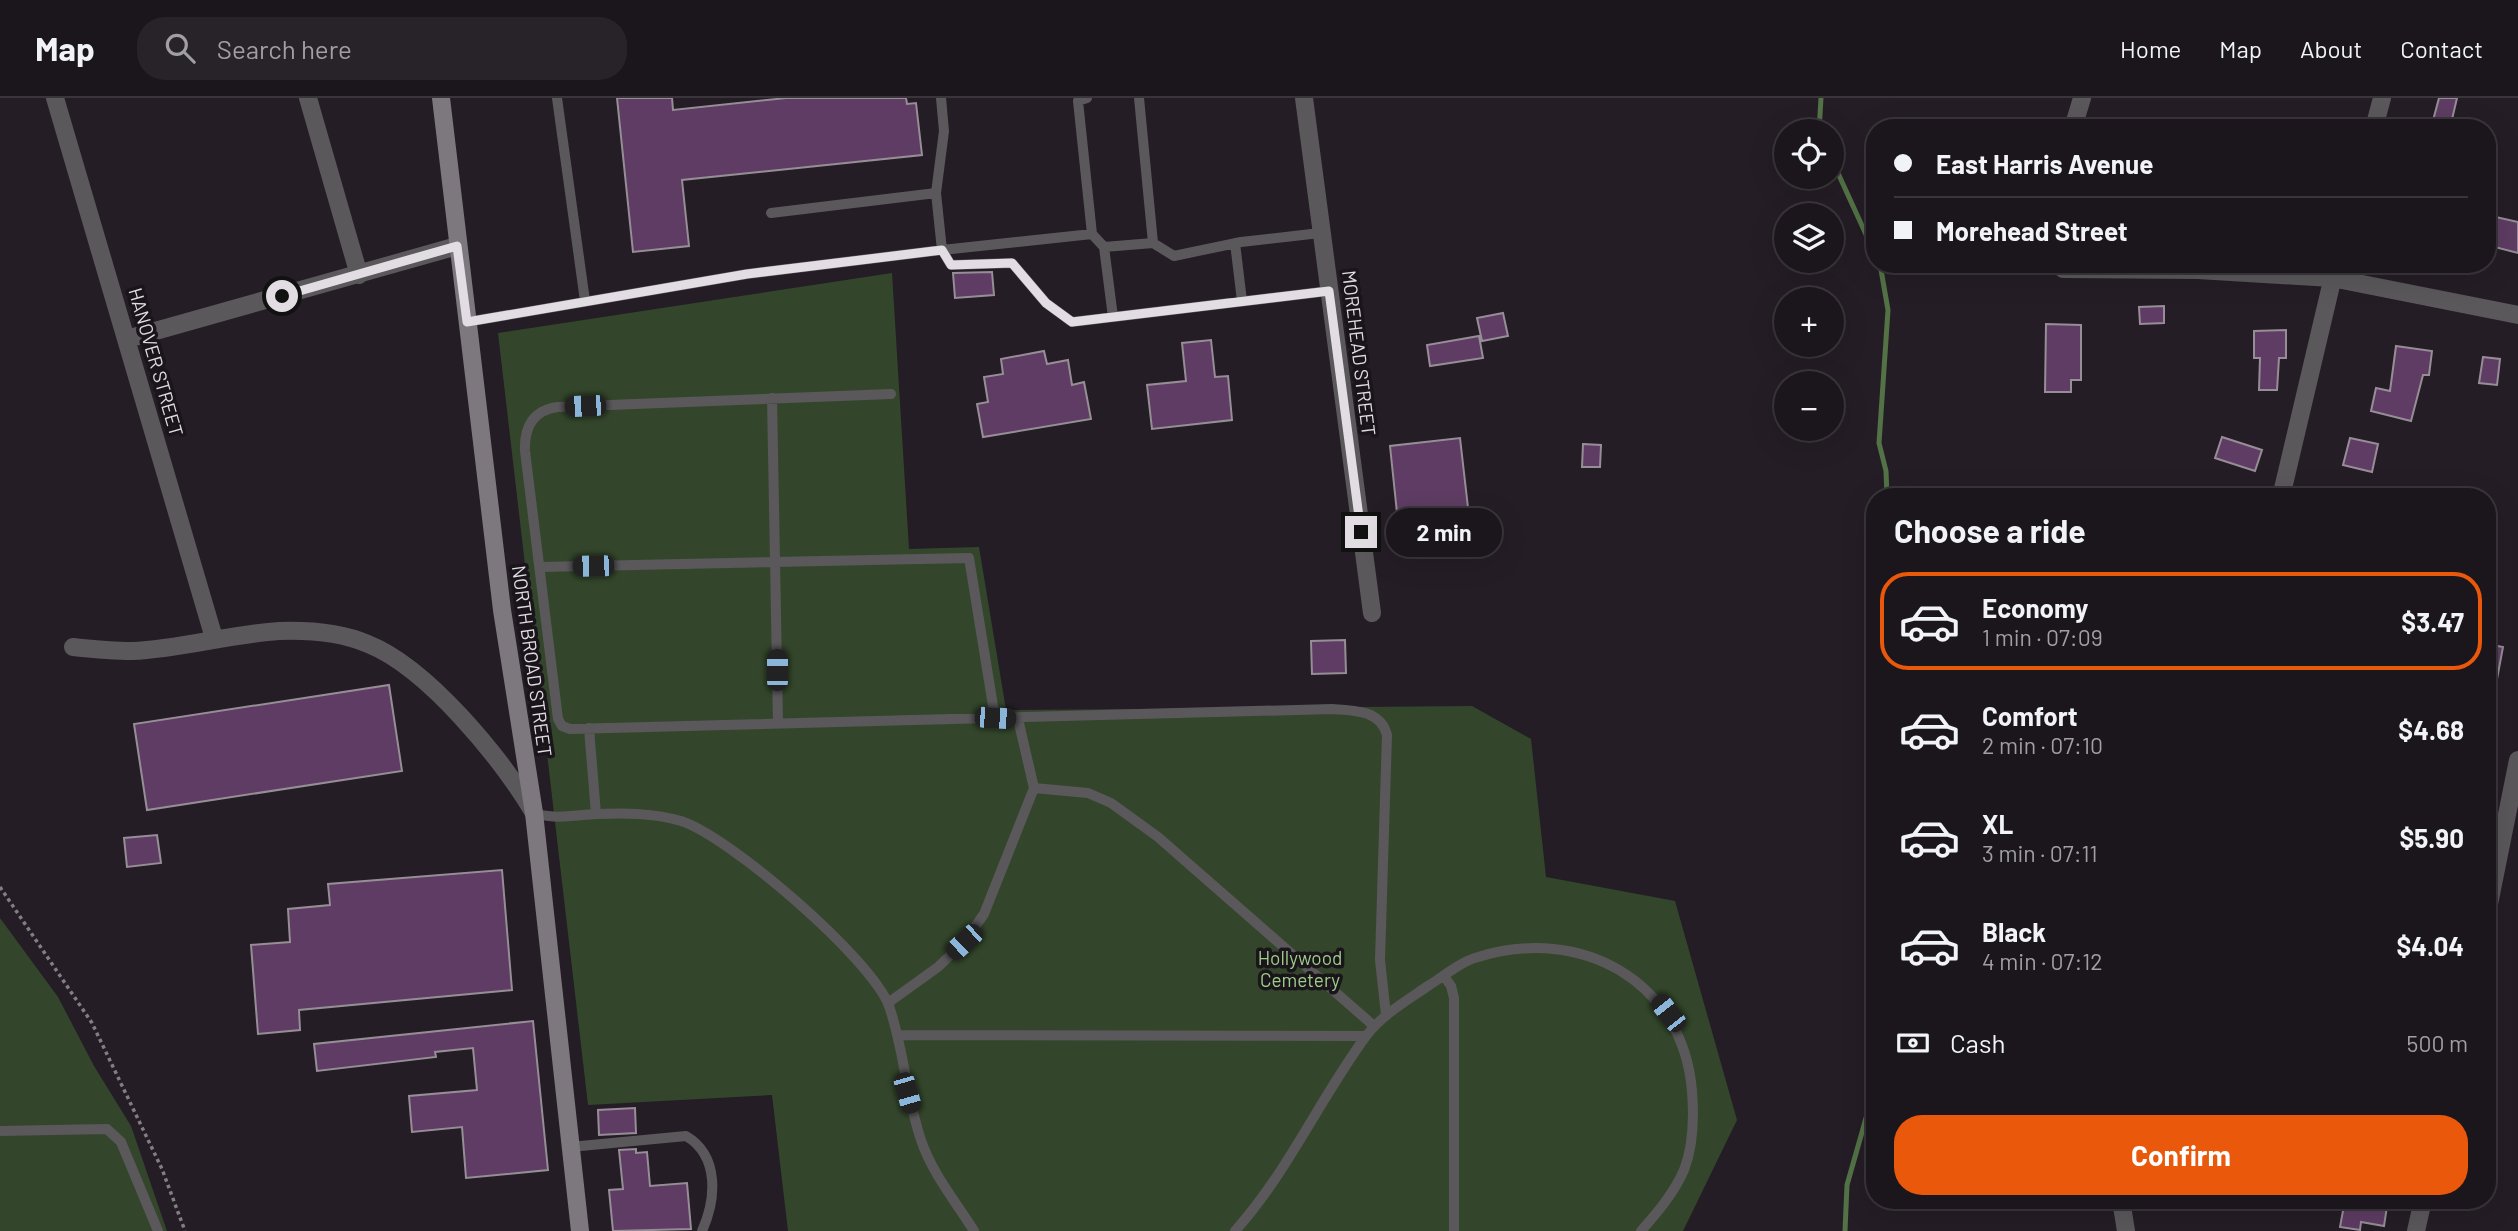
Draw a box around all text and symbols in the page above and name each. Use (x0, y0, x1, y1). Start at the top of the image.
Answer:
search box (137, 17, 627, 80)
text: Map (35, 28, 95, 68)
icon: search (161, 29, 199, 67)
text: Search here (217, 33, 352, 64)
text: Home (2120, 34, 2181, 63)
text: Map (2219, 34, 2262, 63)
text: About (2300, 34, 2362, 63)
text: Contact (2400, 34, 2483, 63)
map controls (1774, 119, 1844, 441)
button: locate (1774, 119, 1844, 189)
text: East Harris Avenue (1936, 148, 2153, 179)
button: layers (1774, 203, 1844, 273)
text: Morehead Street (1936, 215, 2128, 246)
street label: MOREHEAD STREET (1338, 269, 1381, 437)
route start (266, 280, 298, 312)
street label: HANOVER STREET (124, 285, 189, 439)
button: + (1774, 287, 1844, 357)
button: − (1774, 371, 1844, 441)
car (564, 395, 607, 417)
callout: 2 min (1386, 508, 1501, 556)
text: Choose a ride (1894, 511, 2086, 549)
route end (1345, 516, 1377, 548)
text: 2 min (1416, 518, 1472, 546)
car (572, 555, 615, 577)
street label: NORTH BROAD STREET (508, 564, 557, 758)
icon: car (1898, 590, 1961, 653)
text: Economy (1982, 592, 2088, 623)
text: $3.47 (2401, 606, 2464, 637)
text: 1 min · 07:09 (1982, 623, 2103, 651)
car (767, 649, 788, 691)
icon: car (1898, 698, 1961, 761)
text: Comfort (1982, 700, 2078, 731)
car (974, 706, 1017, 730)
text: $4.68 (2398, 714, 2464, 745)
text: 2 min · 07:10 (1982, 731, 2103, 759)
icon: car (1898, 806, 1961, 869)
text: XL (1982, 808, 2013, 839)
text: $5.90 (2399, 822, 2464, 853)
text: 3 min · 07:11 (1982, 839, 2098, 867)
icon: car (1898, 914, 1961, 977)
text: Black (1982, 916, 2046, 947)
car (942, 920, 987, 964)
text: $4.04 (2397, 930, 2464, 961)
park label: Hollywood Cemetery (1258, 946, 1342, 991)
text: 4 min · 07:12 (1982, 947, 2103, 975)
car (1647, 990, 1690, 1036)
icon: cash (1894, 1024, 1932, 1062)
text: Cash (1950, 1027, 2005, 1058)
text: 500 m (2407, 1029, 2468, 1057)
car (892, 1070, 923, 1116)
button: Confirm (1894, 1115, 2468, 1195)

